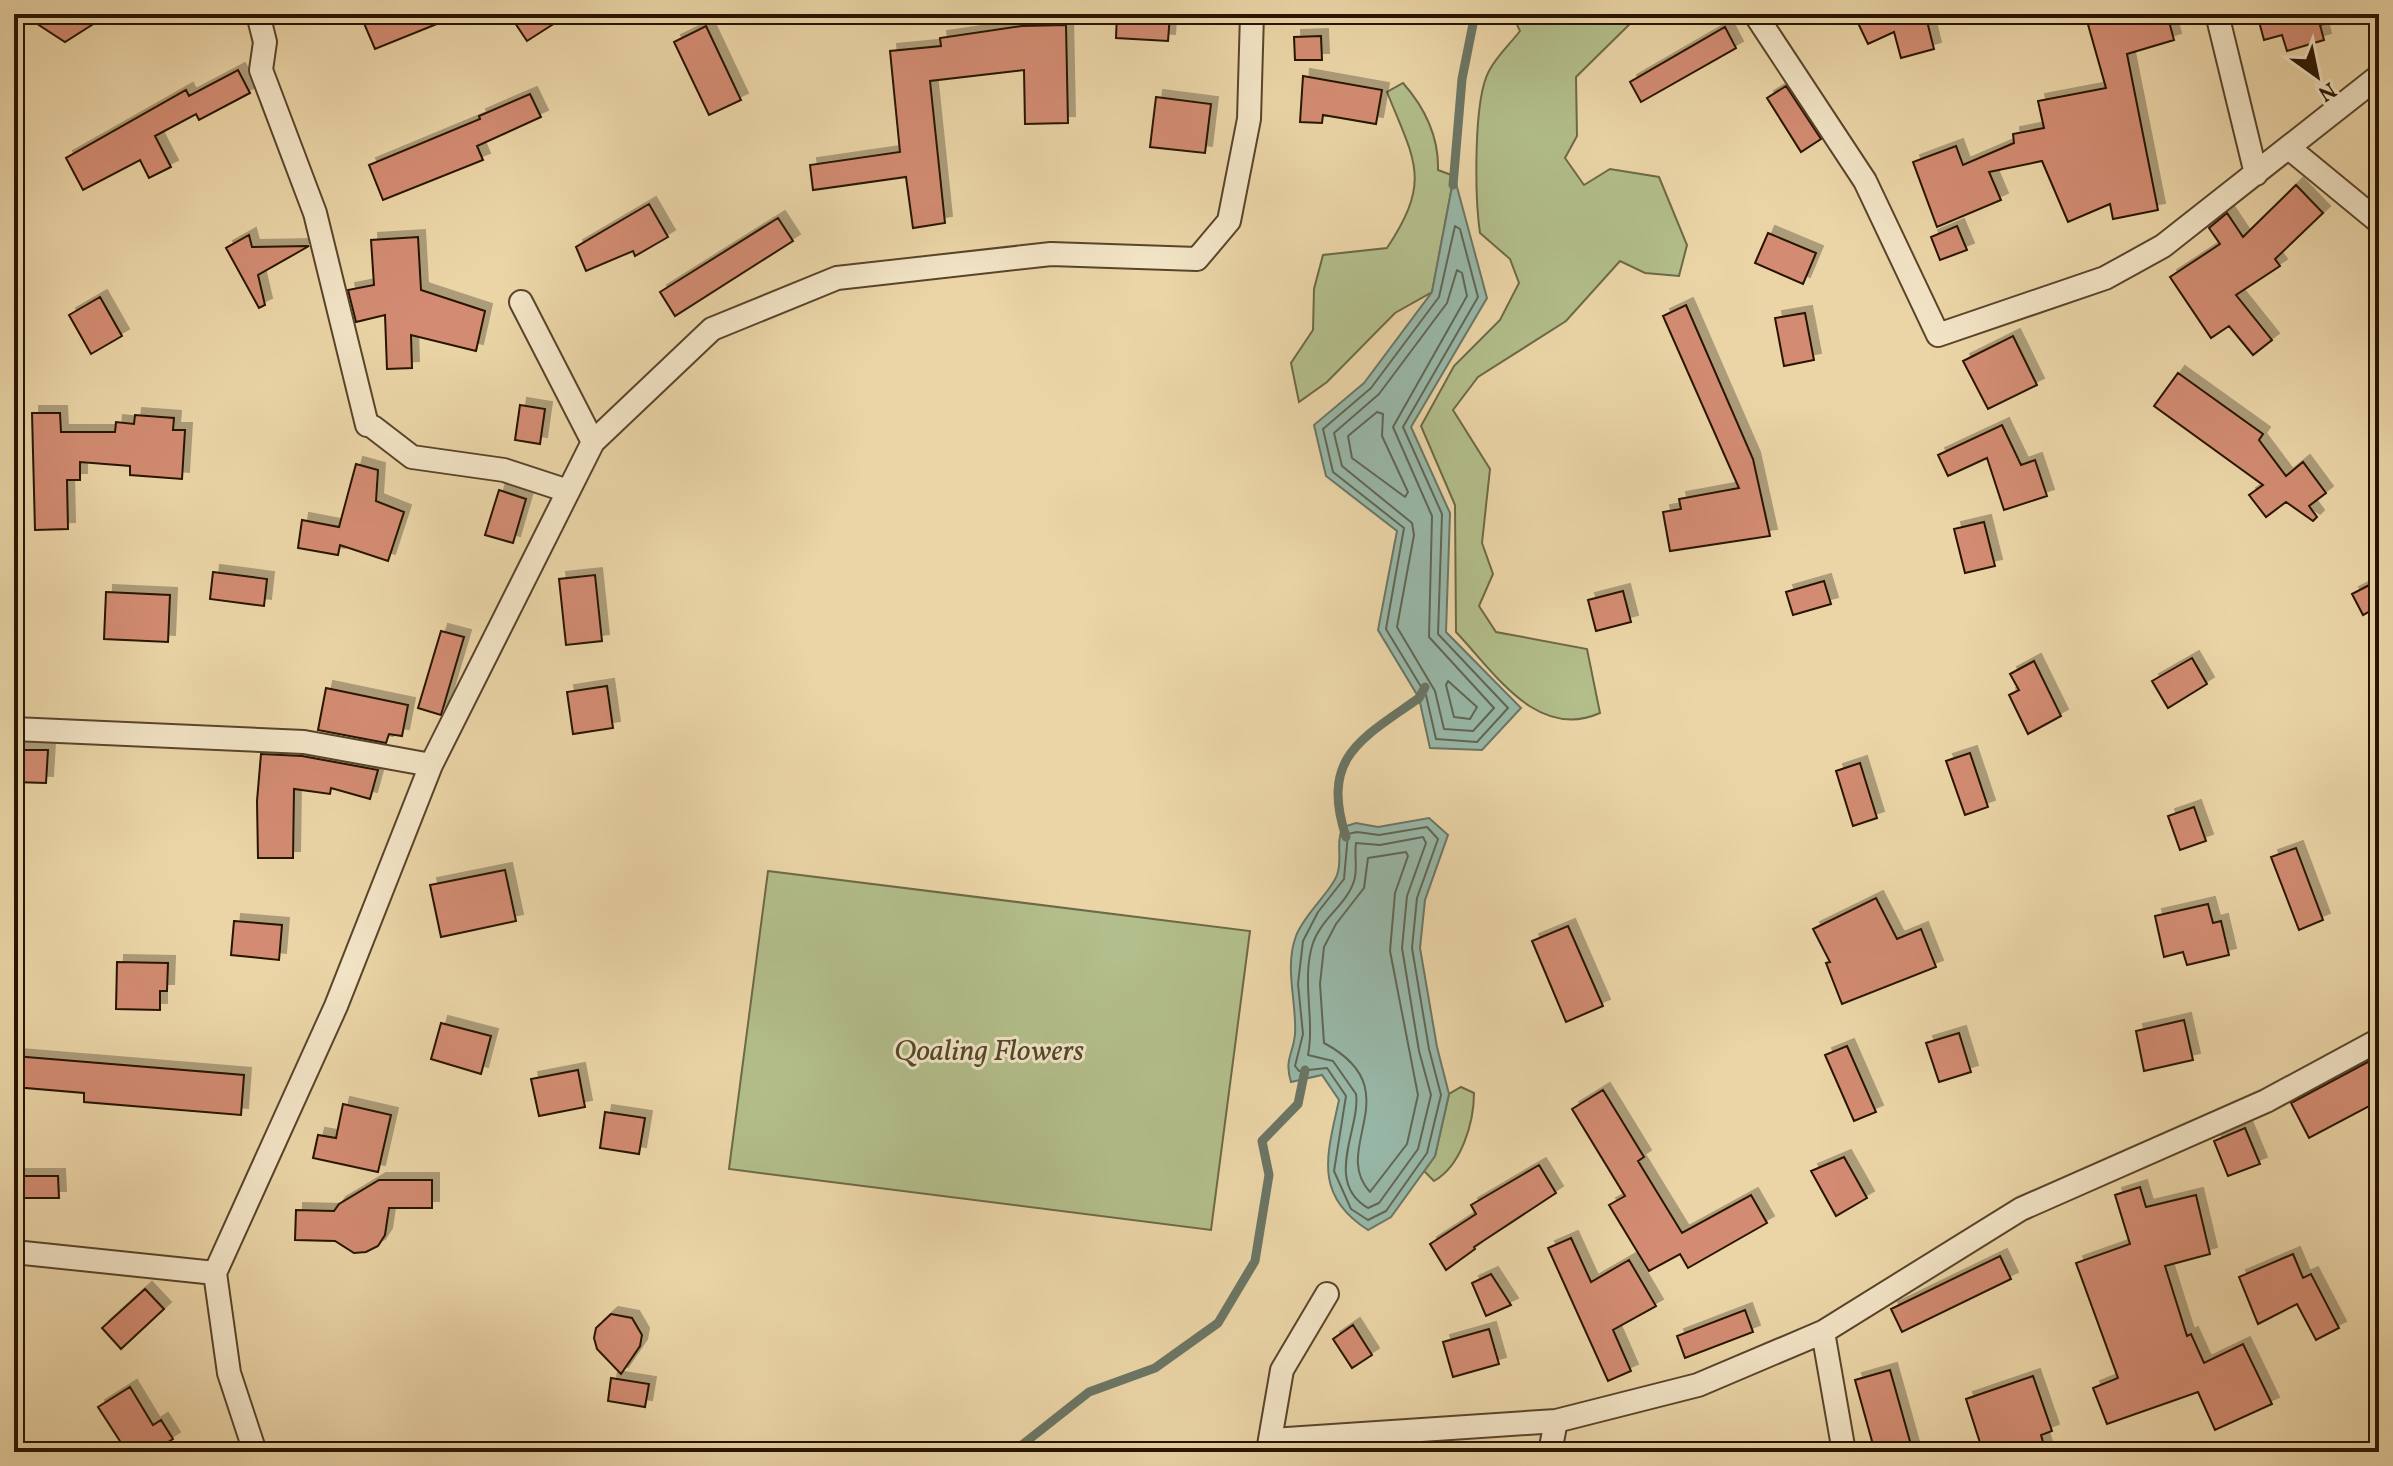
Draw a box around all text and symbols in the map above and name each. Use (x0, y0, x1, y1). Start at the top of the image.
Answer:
north arrow (2277, 36, 2357, 116)
text: N (2311, 73, 2342, 108)
park label: Qoaling Flowers (894, 1031, 1084, 1073)

